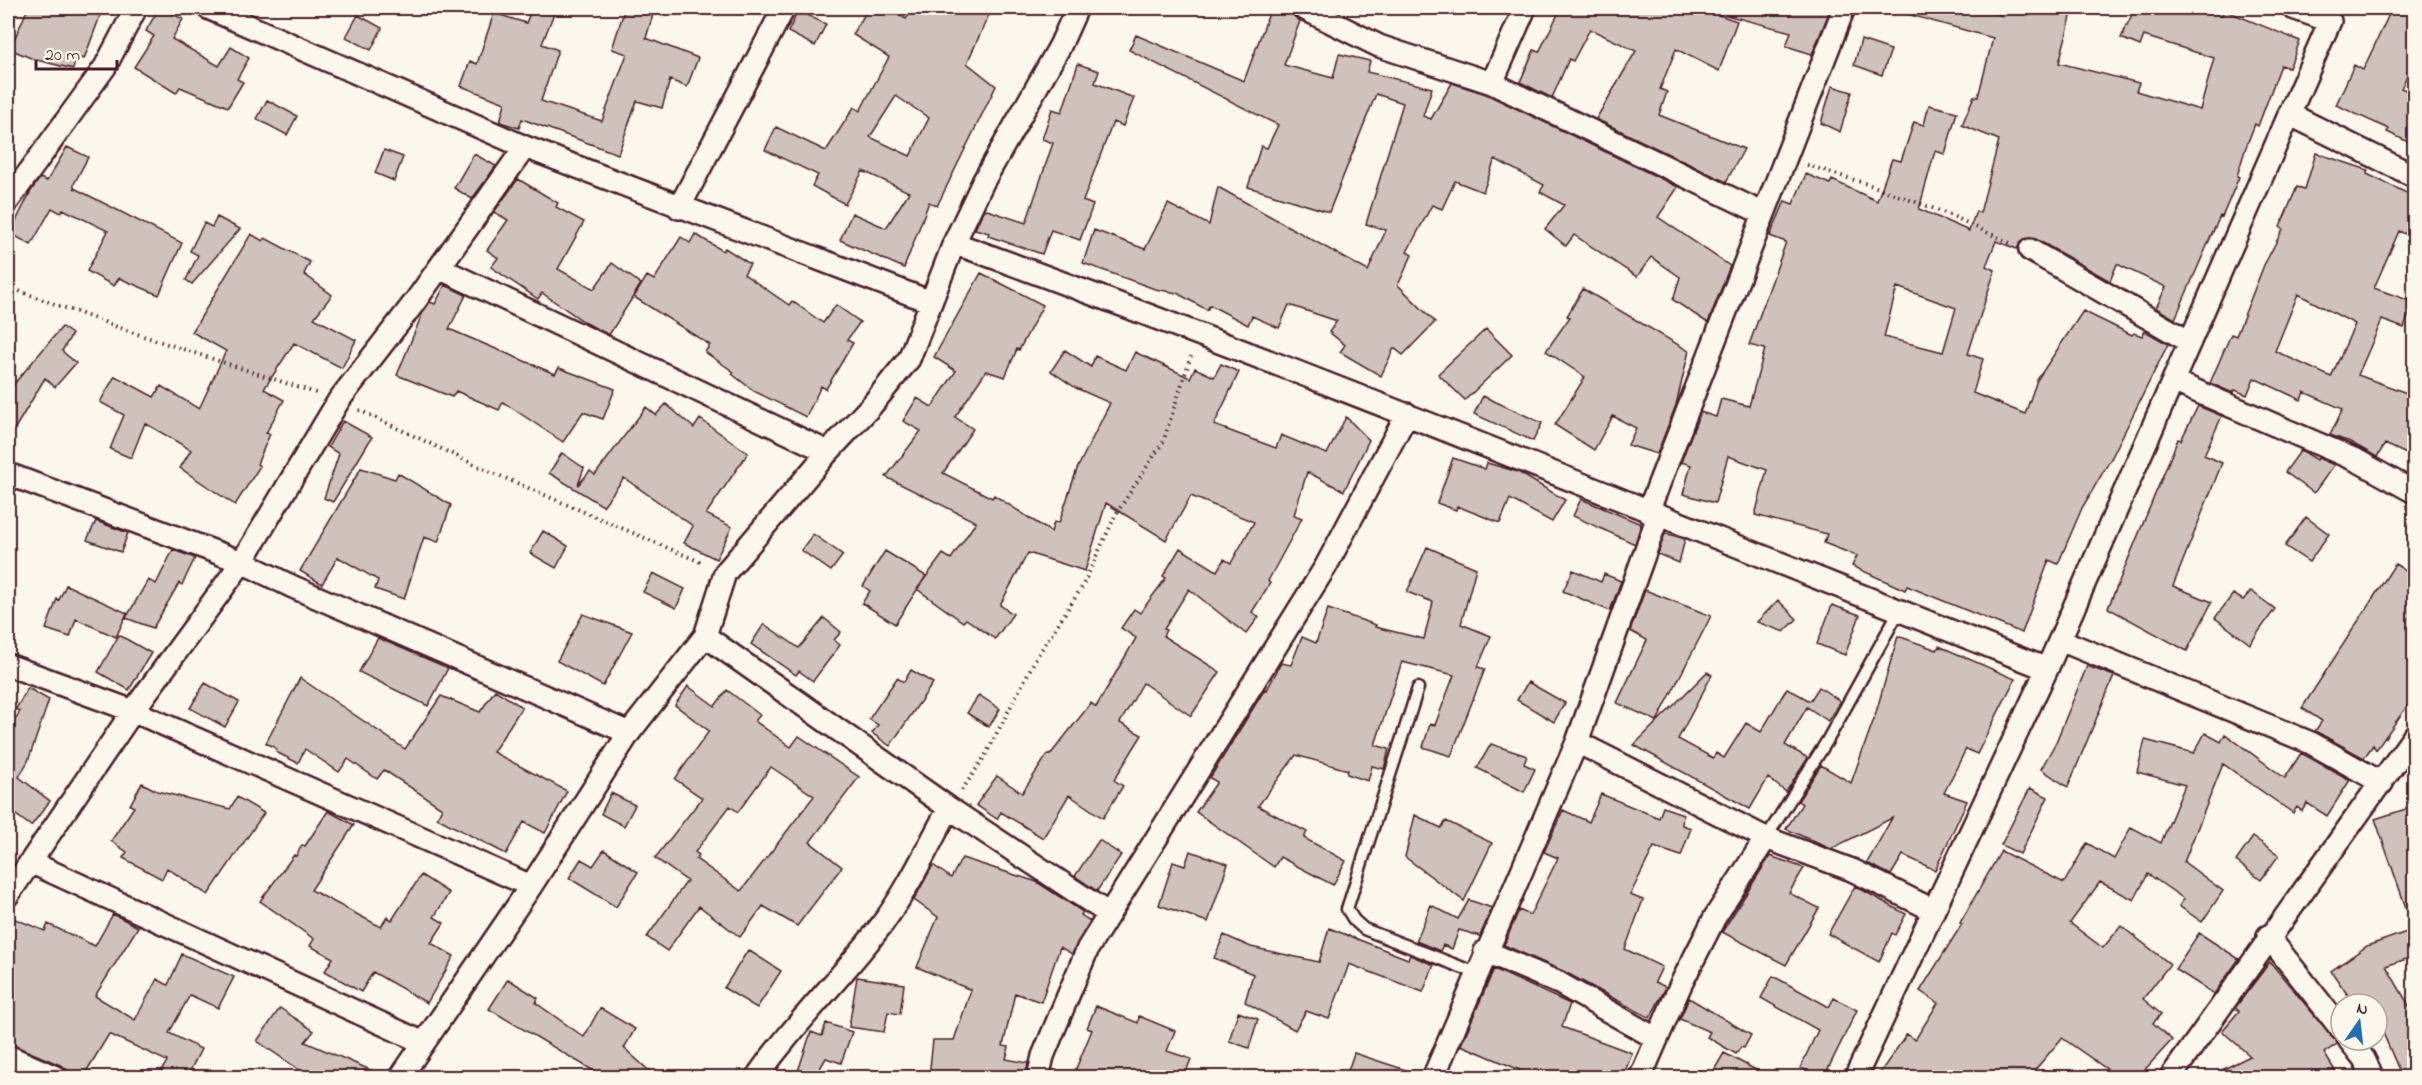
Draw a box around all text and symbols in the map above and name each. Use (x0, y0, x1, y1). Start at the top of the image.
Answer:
scale bar (36, 33, 117, 71)
text: 20 m (45, 43, 80, 69)
north arrow (2329, 992, 2389, 1052)
text: N (2354, 996, 2370, 1022)

